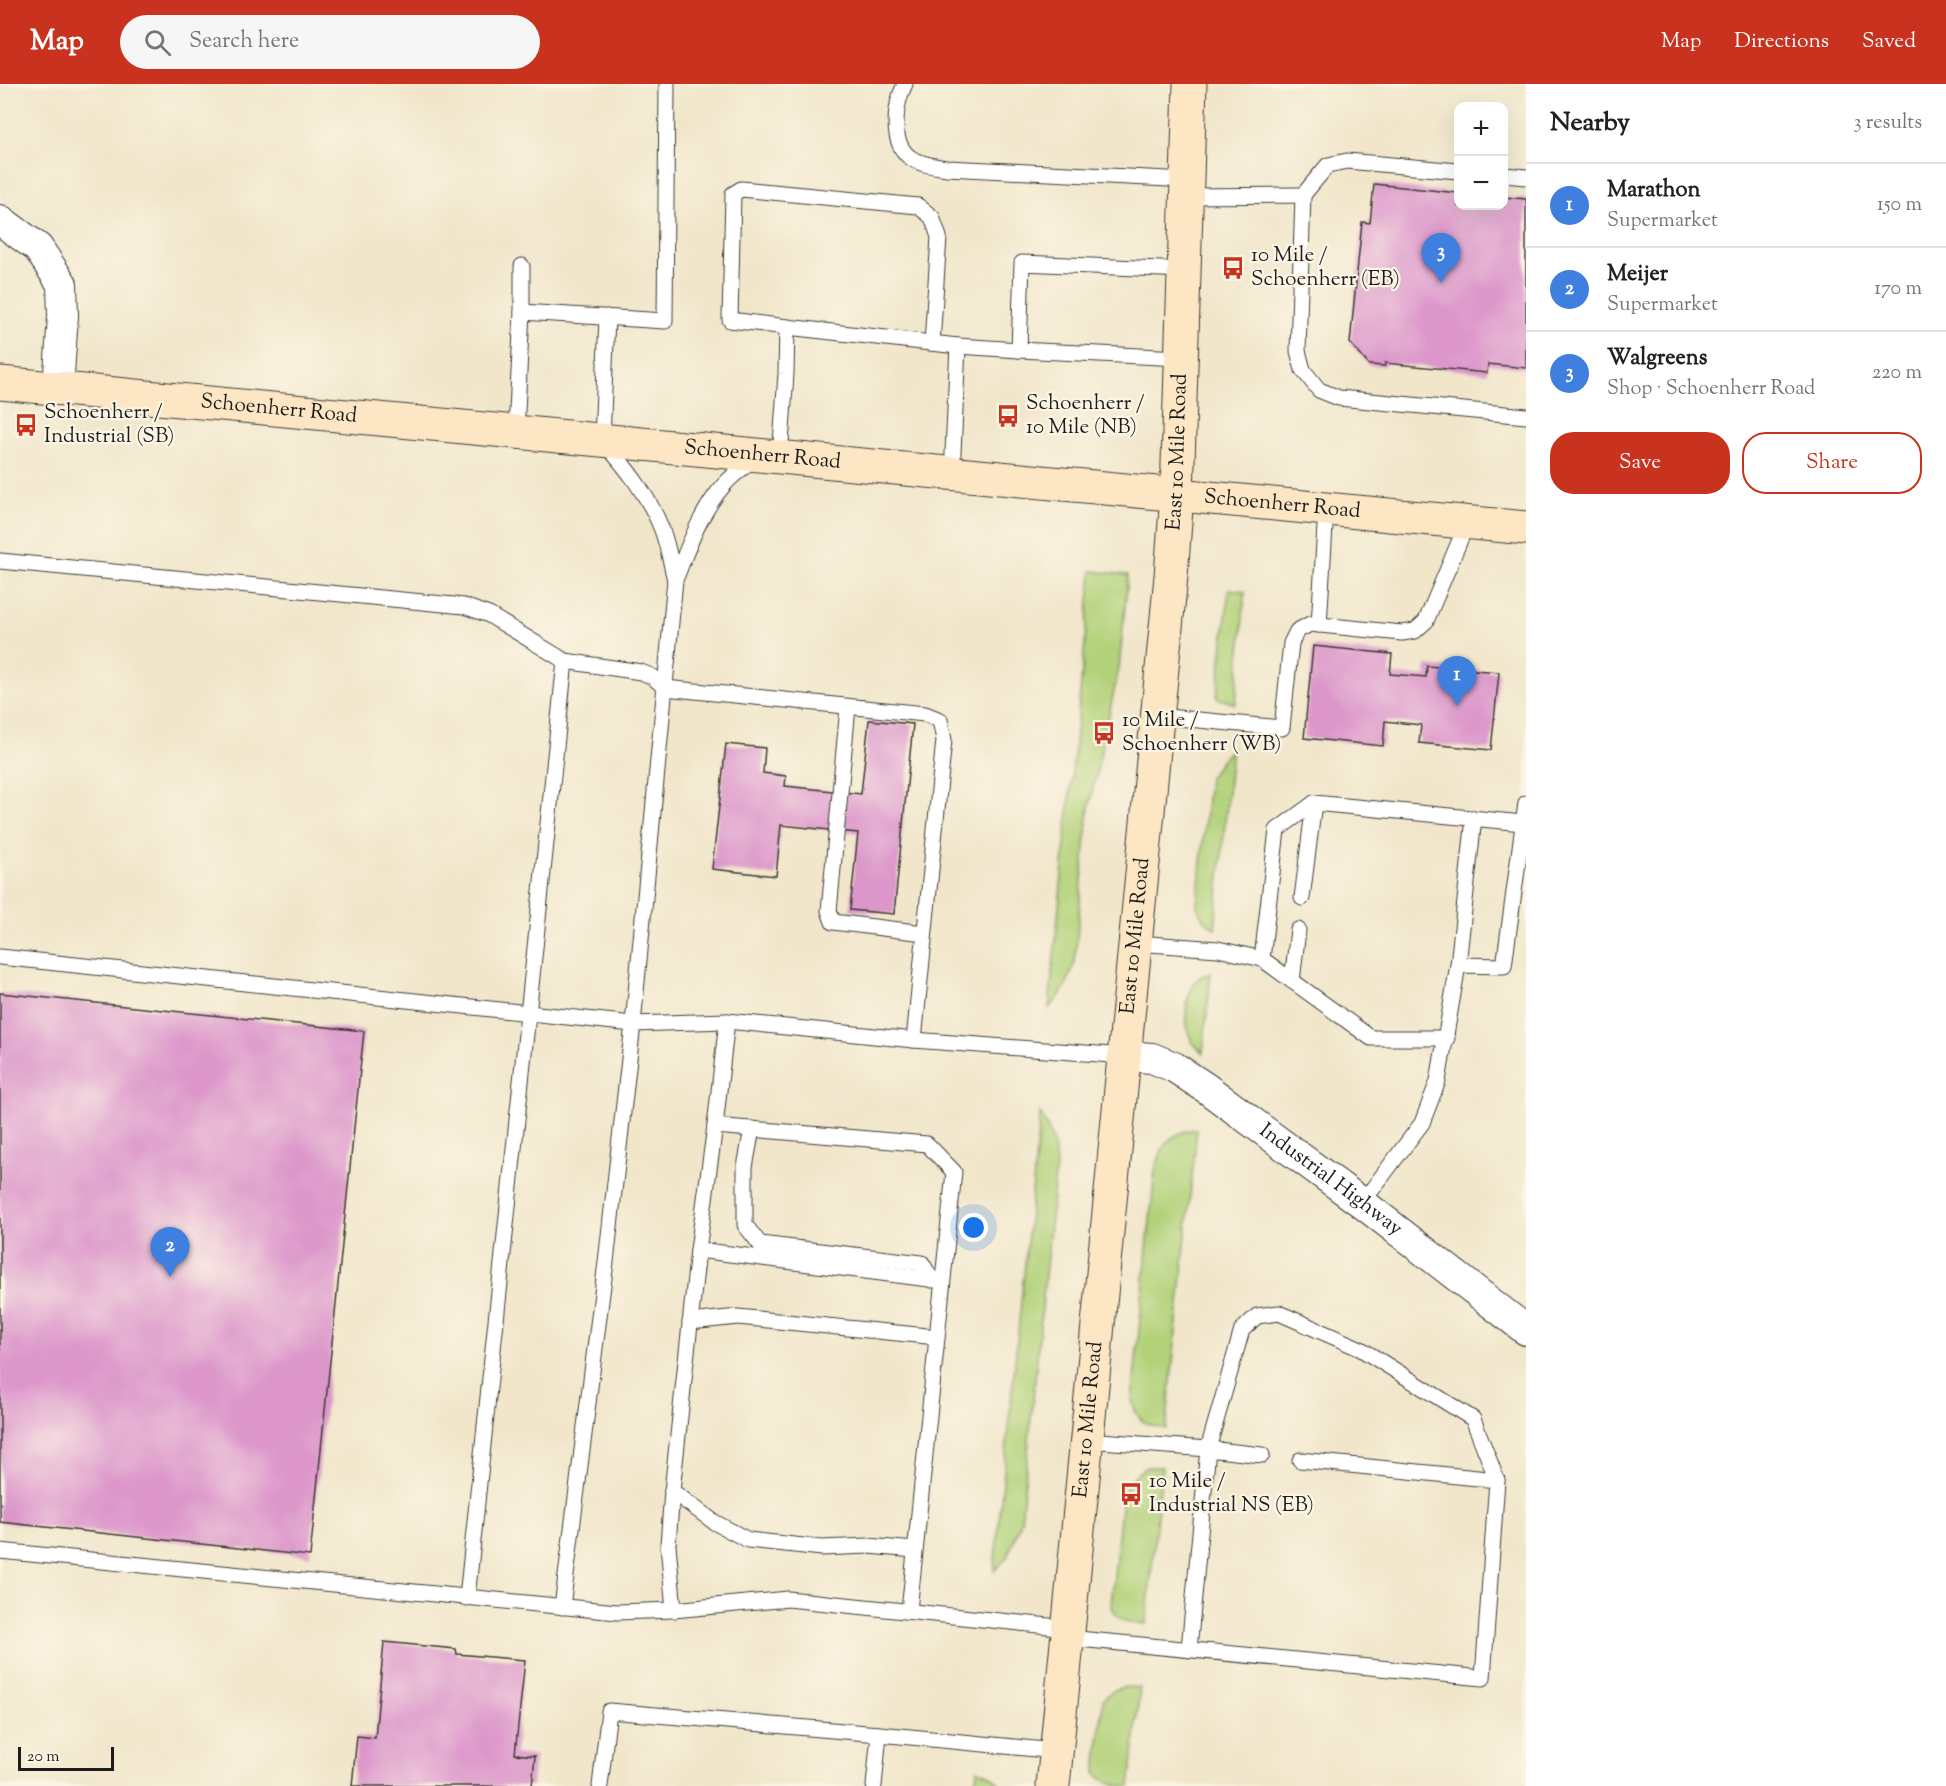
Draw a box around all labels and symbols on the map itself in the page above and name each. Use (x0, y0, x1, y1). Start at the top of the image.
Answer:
pin: 3 (1422, 234, 1460, 283)
place label: 10 Mile / Schoenherr (EB) (1251, 241, 1400, 295)
bus stop icon: 10 Mile / Schoenherr (EB) (1220, 255, 1246, 281)
street label: East 10 Mile Road (1159, 373, 1196, 532)
street label: Schoenherr Road (199, 387, 359, 432)
place label: Schoenherr / 10 Mile (NB) (1026, 389, 1145, 443)
place label: Schoenherr / Industrial (SB) (44, 398, 174, 452)
bus stop icon: Schoenherr / 10 Mile (NB) (995, 403, 1021, 429)
bus stop icon: Schoenherr / Industrial (SB) (13, 412, 39, 438)
street label: Schoenherr Road (683, 433, 842, 478)
street label: Schoenherr Road (1203, 482, 1362, 527)
pin: 1 (1438, 656, 1476, 706)
place label: 10 Mile / Schoenherr (WB) (1122, 706, 1281, 760)
bus stop icon: 10 Mile / Schoenherr (WB) (1091, 720, 1117, 746)
street label: East 10 Mile Road (1113, 856, 1158, 1016)
street label: Industrial Highway (1252, 1117, 1409, 1244)
your location (959, 1213, 988, 1242)
pin: 2 (150, 1228, 190, 1277)
street label: East 10 Mile Road (1066, 1340, 1111, 1499)
place label: 10 Mile / Industrial NS (EB) (1149, 1467, 1314, 1521)
bus stop icon: 10 Mile / Industrial NS (EB) (1118, 1481, 1144, 1507)
scale bar (18, 1744, 114, 1772)

